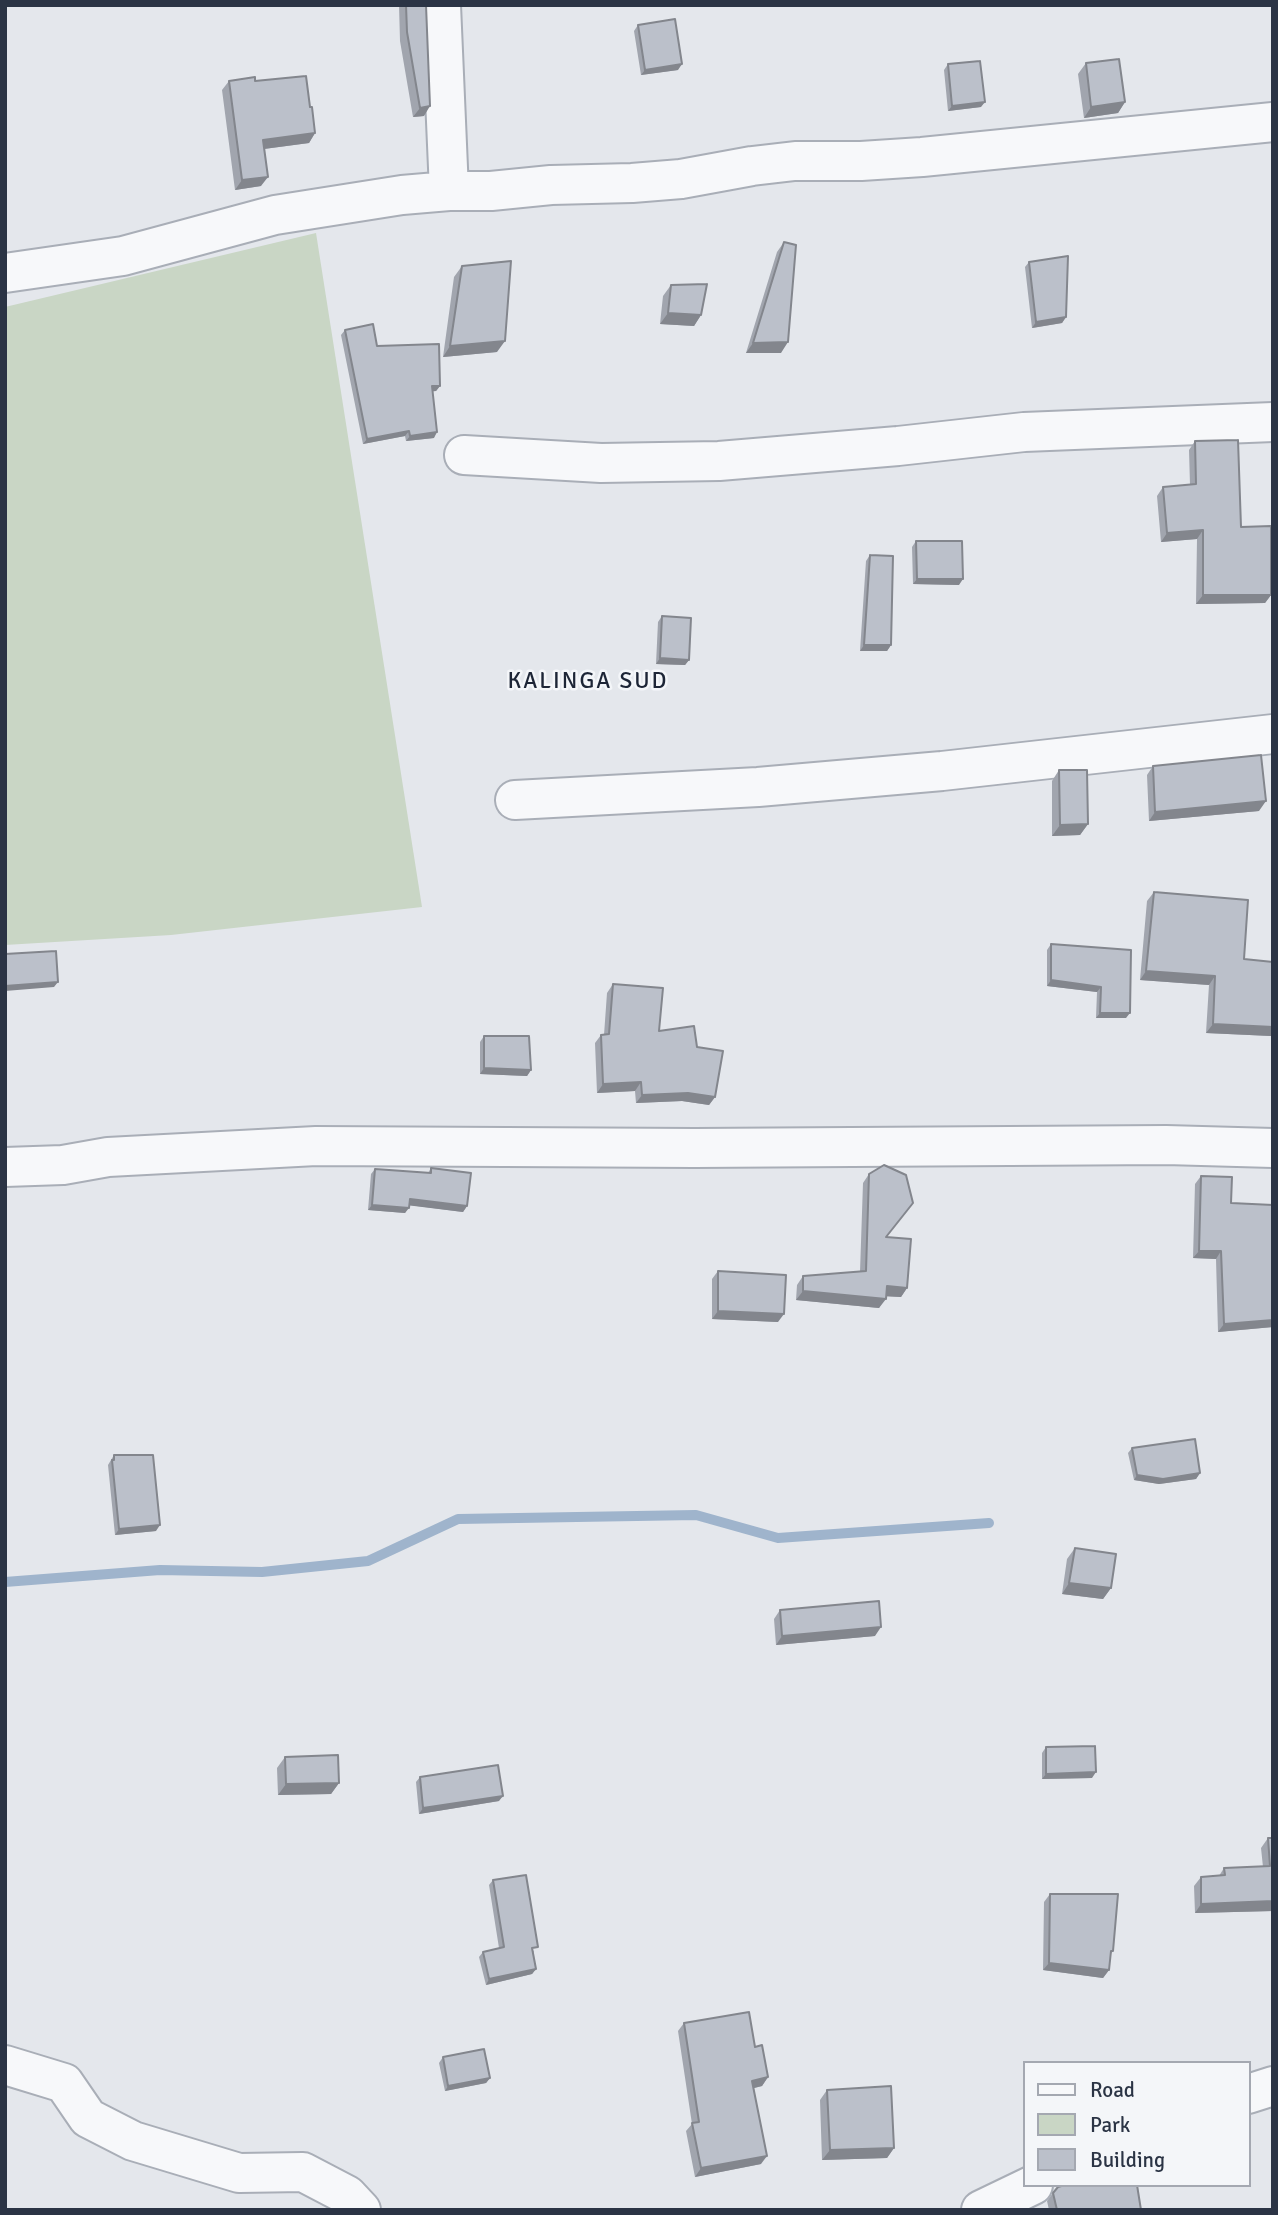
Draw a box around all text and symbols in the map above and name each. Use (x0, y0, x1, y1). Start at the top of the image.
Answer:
district label: KALINGA SUD (509, 668, 667, 696)
legend (1023, 2061, 1250, 2187)
text: Road (1090, 2077, 1135, 2103)
text: Park (1090, 2112, 1130, 2138)
text: Building (1090, 2147, 1165, 2173)

